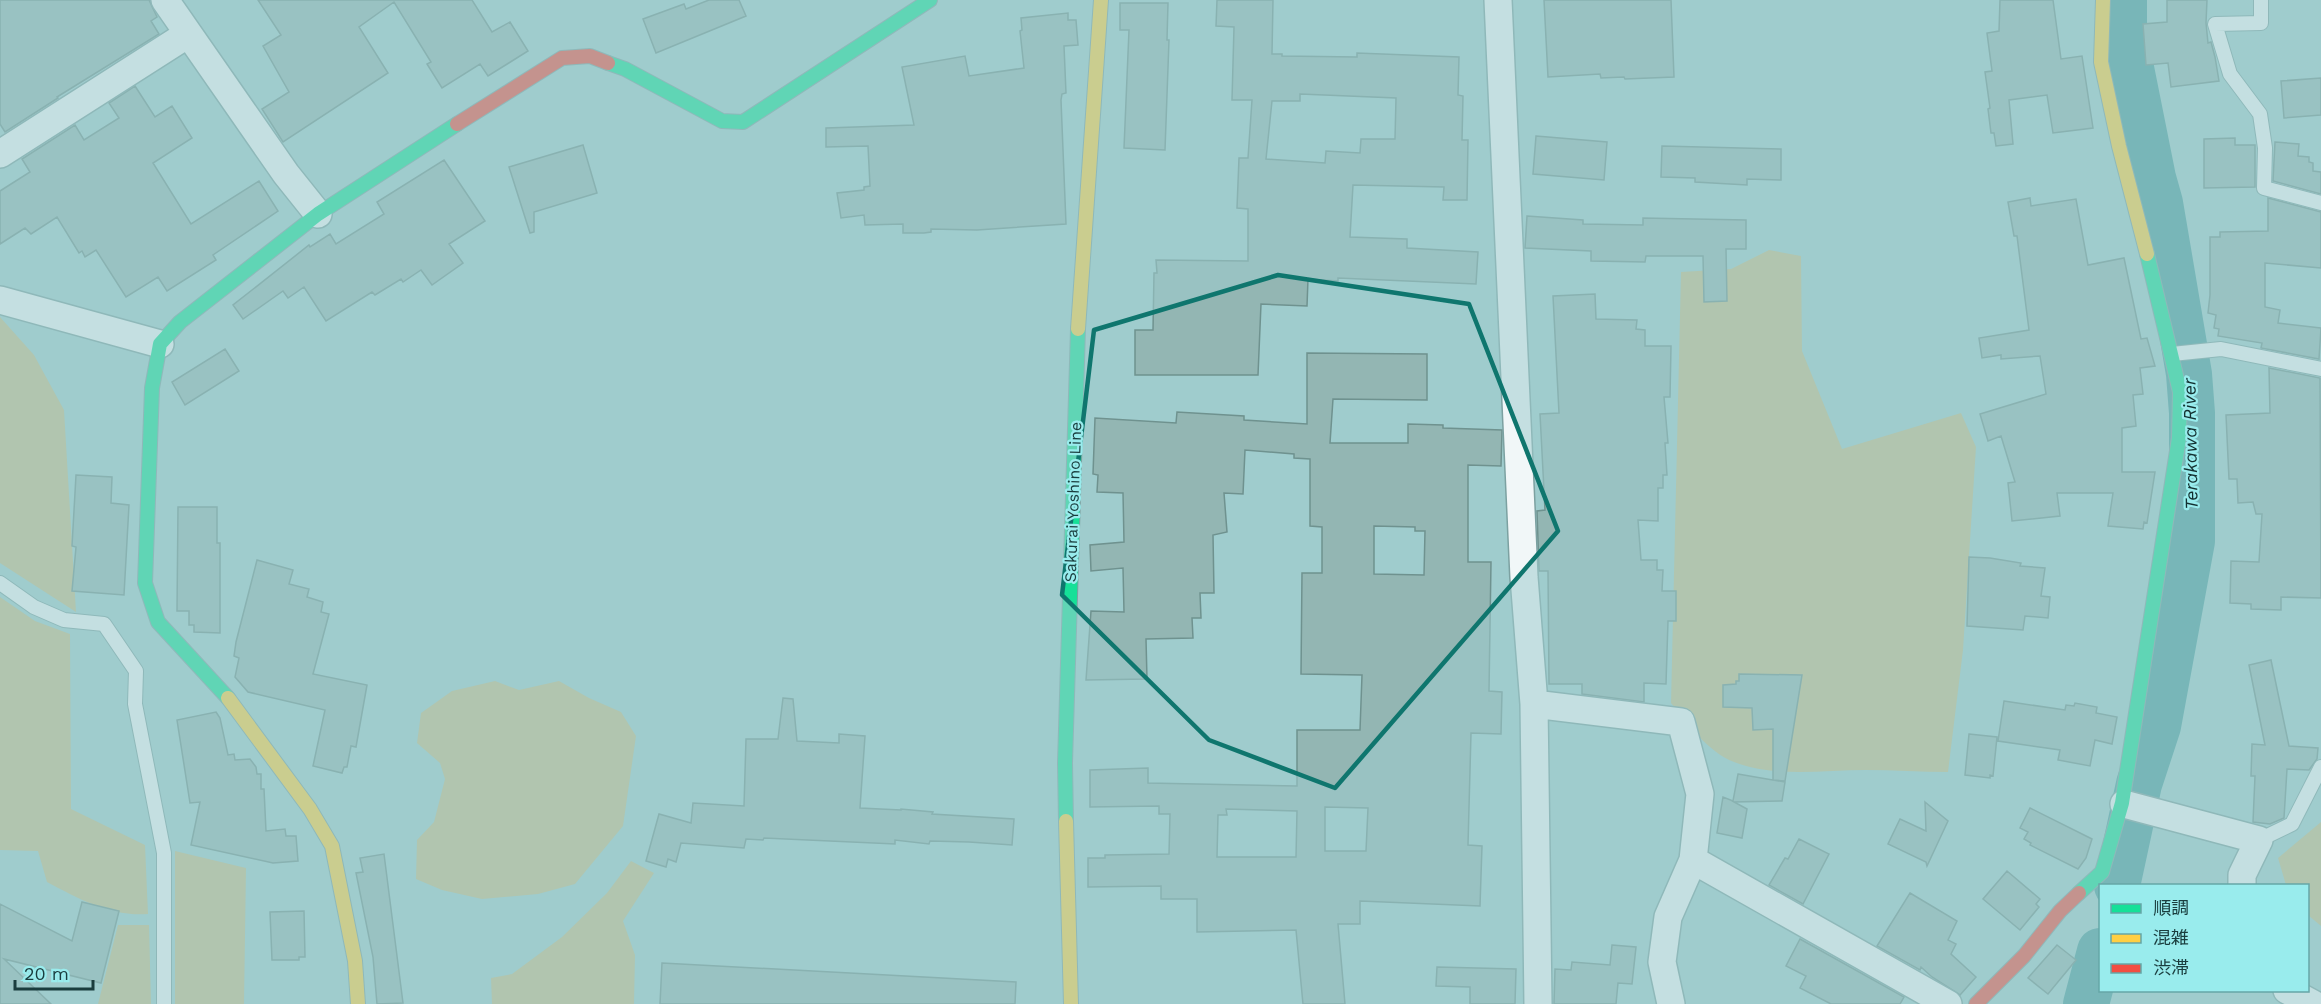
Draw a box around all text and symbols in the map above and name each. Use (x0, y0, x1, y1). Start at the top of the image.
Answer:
water label: Terakawa River (2178, 377, 2202, 510)
street label: Sakurai Yoshino Line (1061, 421, 1085, 583)
legend (2099, 884, 2309, 992)
text: 順調 (2153, 897, 2189, 918)
text: 混雑 (2153, 927, 2189, 948)
scale bar (15, 953, 93, 991)
text: 渋滞 (2153, 957, 2189, 978)
text: 20 m (24, 963, 69, 984)

